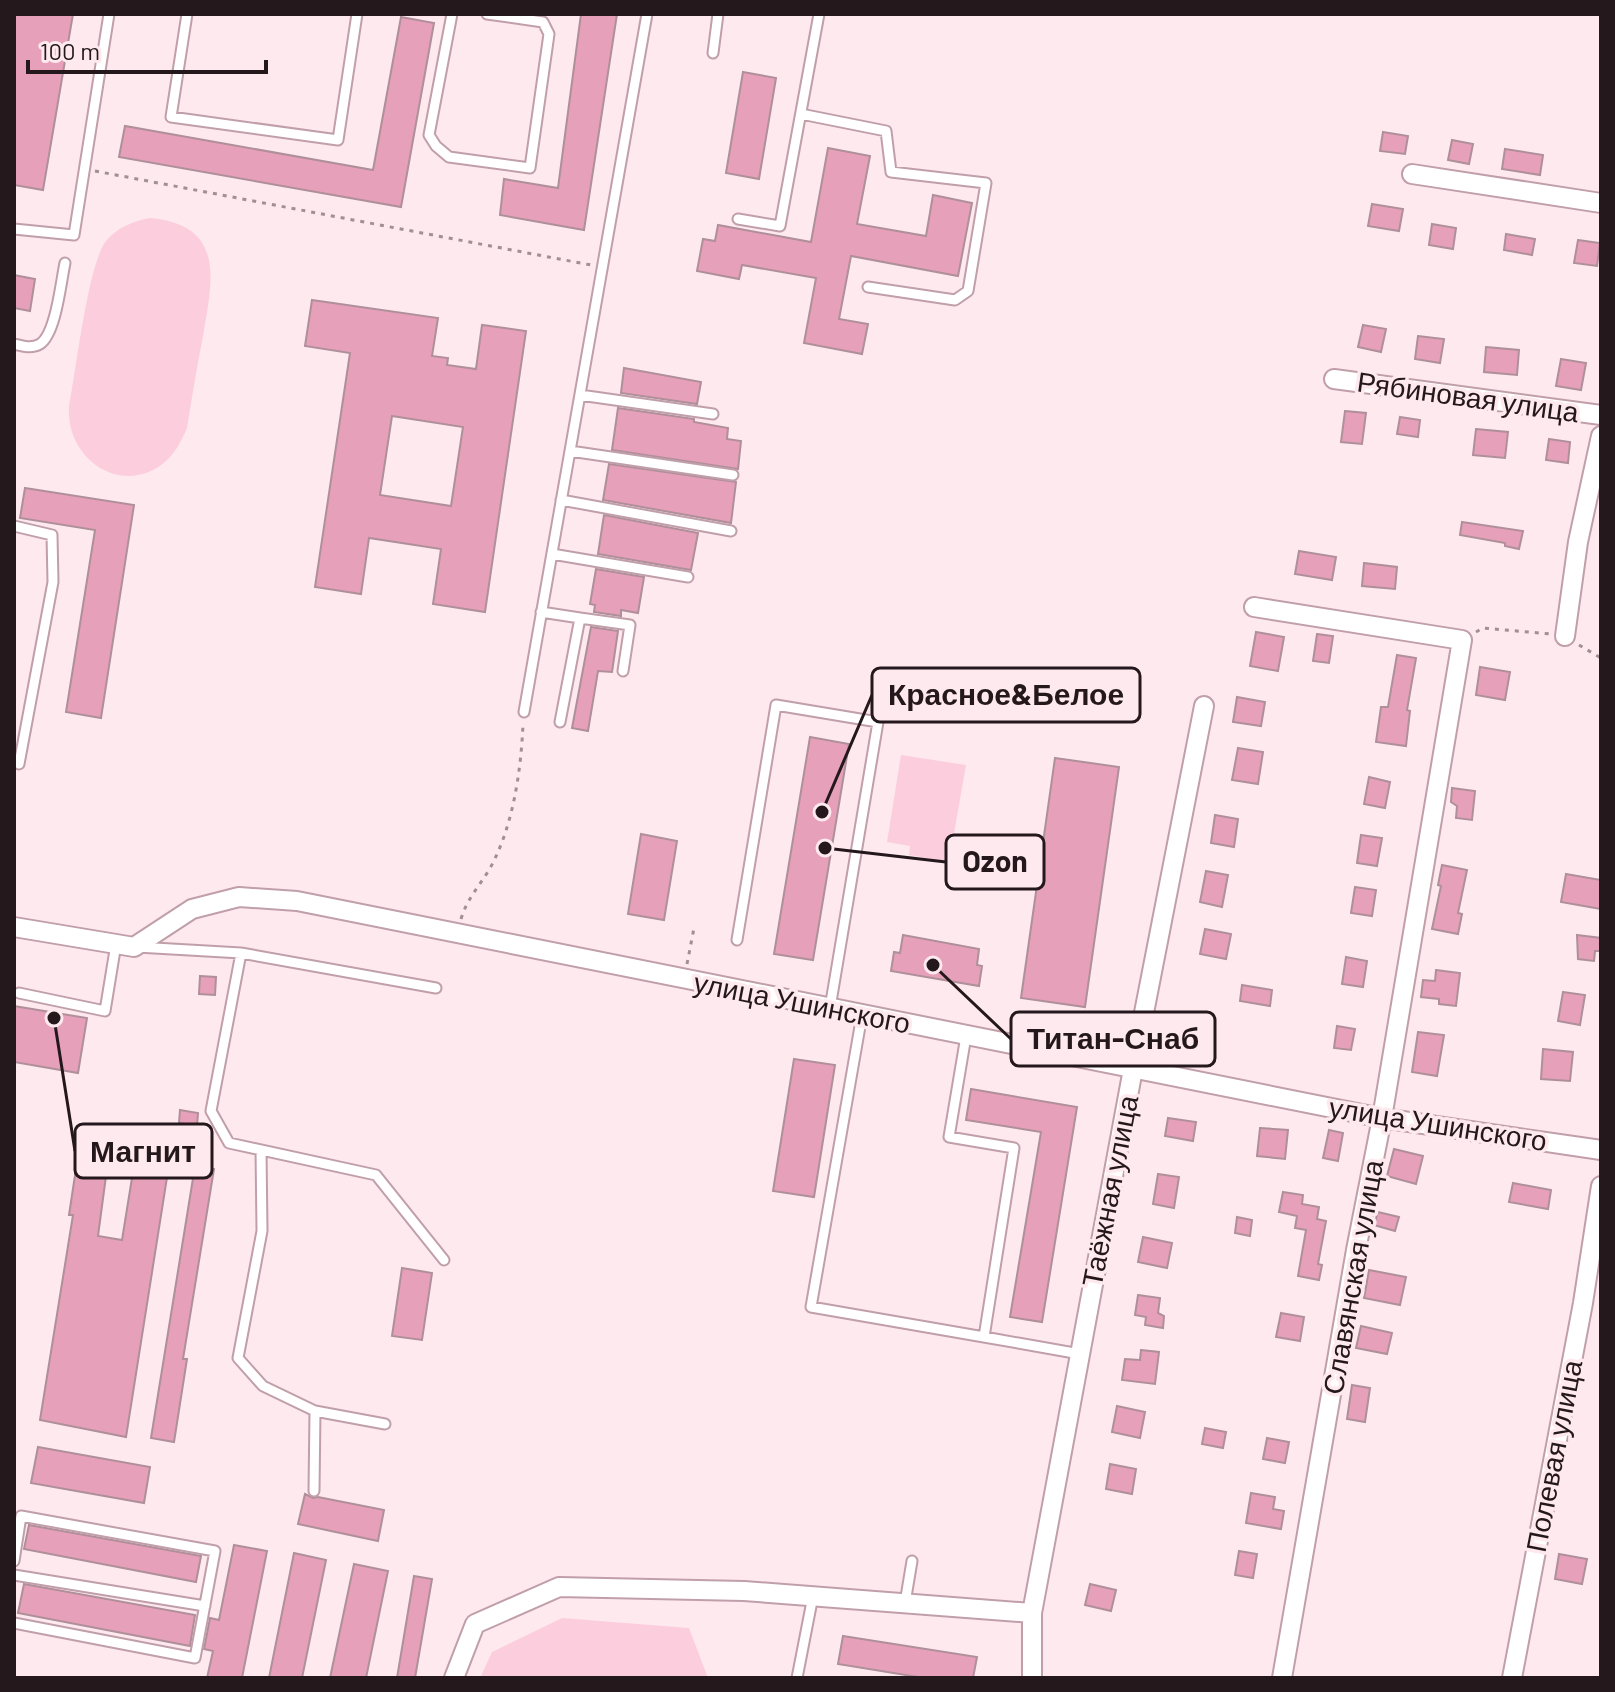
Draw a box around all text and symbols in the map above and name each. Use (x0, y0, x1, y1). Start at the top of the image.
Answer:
scale bar (28, 24, 266, 74)
text: 100 m (40, 36, 100, 65)
street label: Рябиновая улица (1355, 364, 1582, 428)
callout: Красное&Белое (872, 668, 1140, 722)
text: Красное&Белое (888, 675, 1124, 711)
callout: Ozon (946, 835, 1044, 889)
text: Ozon (962, 842, 1028, 878)
street label: улица Ушинского (691, 964, 913, 1040)
callout: Титан-Снаб (1011, 1012, 1215, 1066)
text: Титан-Снаб (1027, 1019, 1199, 1055)
street label: улица Ушинского (1327, 1089, 1549, 1157)
street label: Таёжная улица (1074, 1092, 1144, 1290)
callout: Магнит (75, 1124, 212, 1178)
text: Магнит (90, 1132, 196, 1168)
street label: Славянская улица (1315, 1157, 1389, 1397)
street label: Полевая улица (1518, 1357, 1588, 1555)

